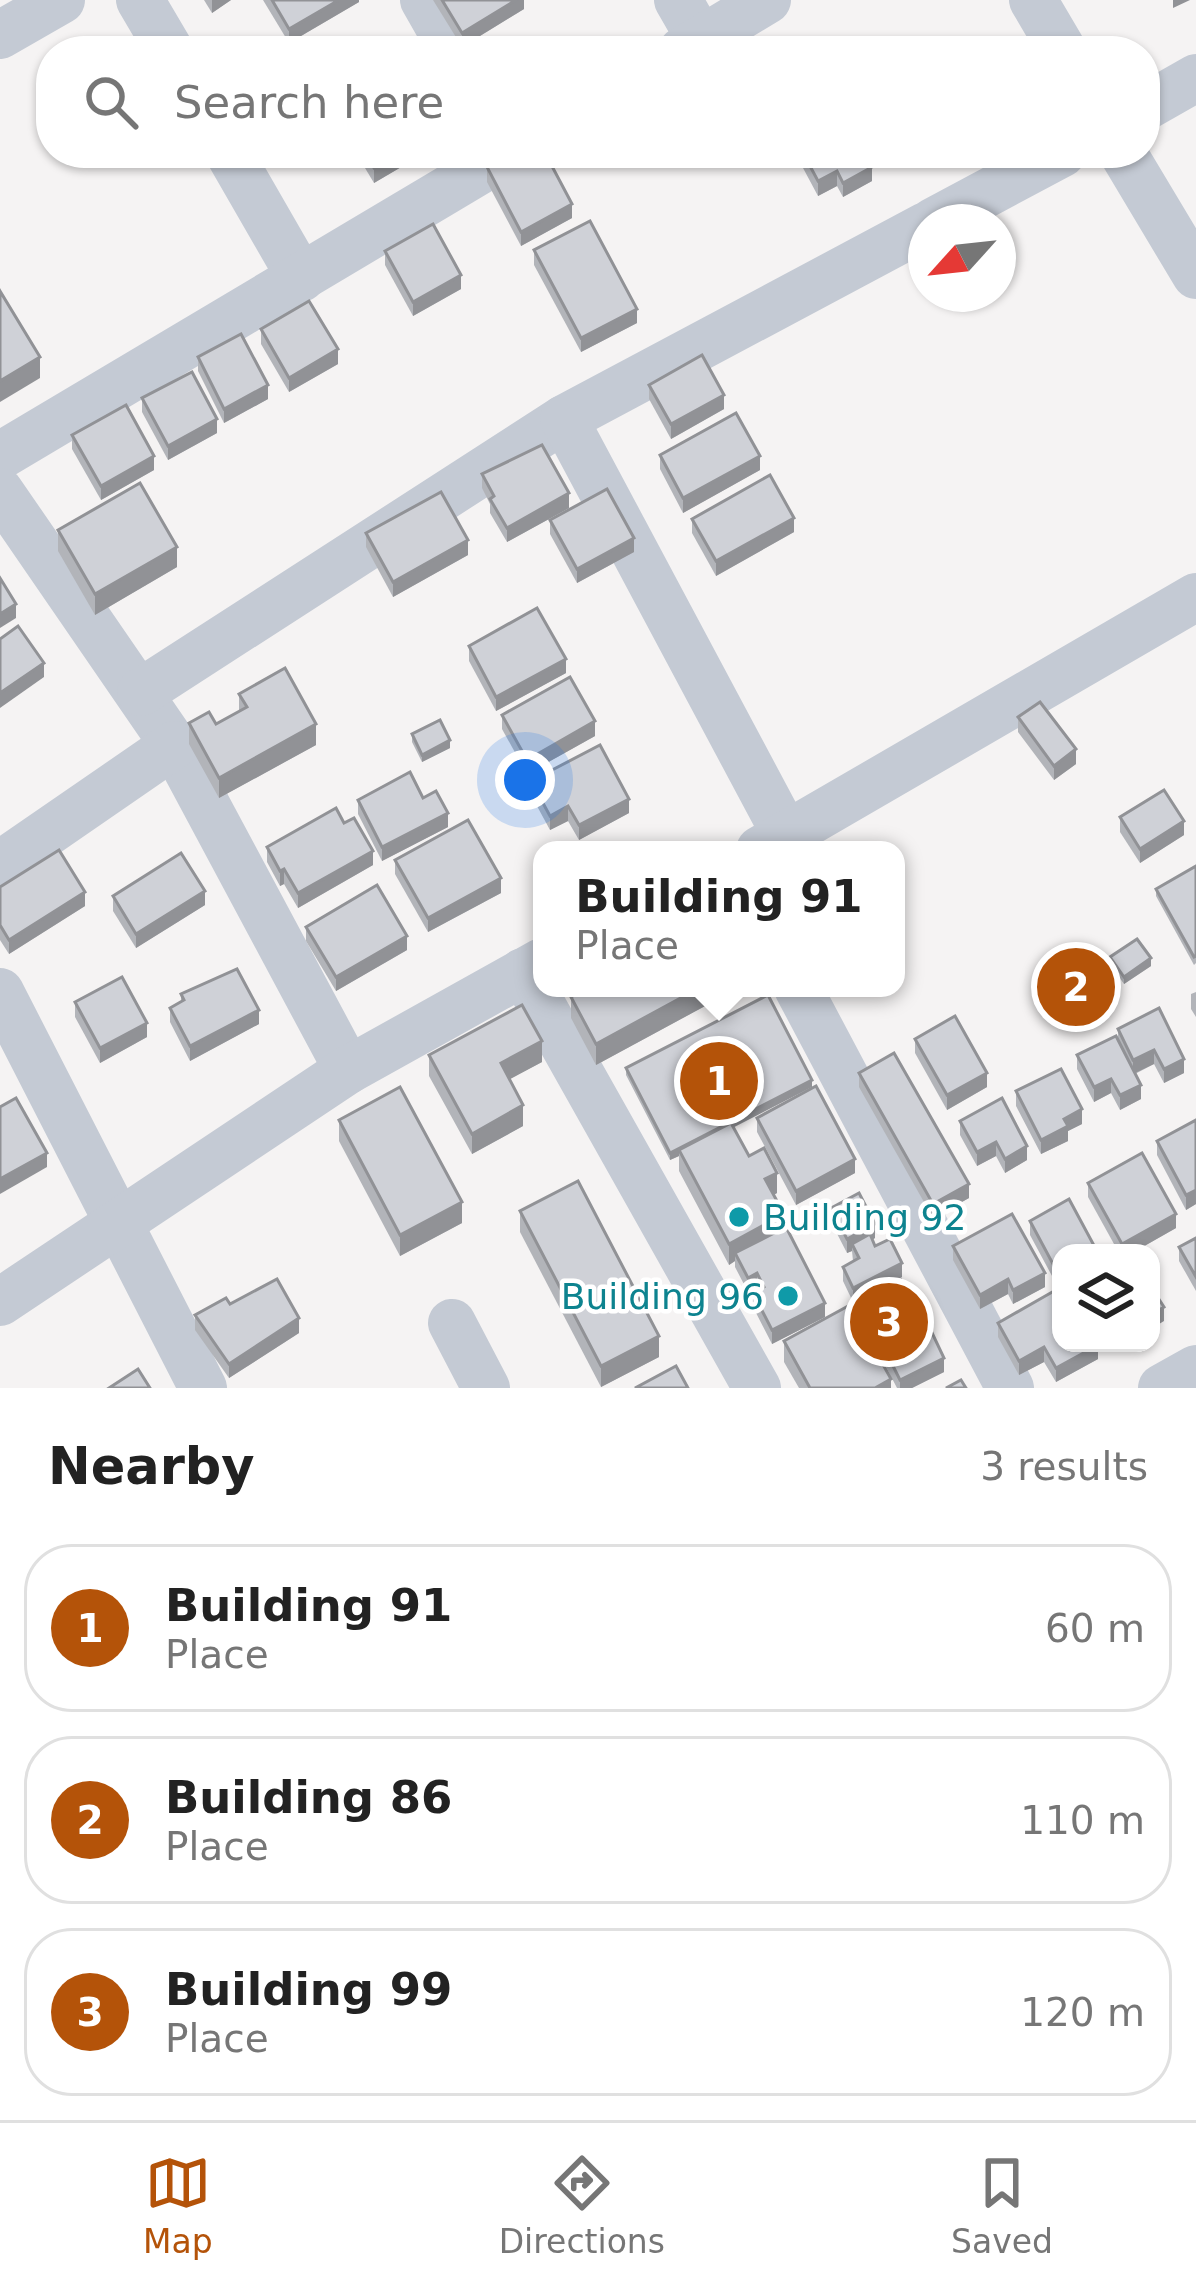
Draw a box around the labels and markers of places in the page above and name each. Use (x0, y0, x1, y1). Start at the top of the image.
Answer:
pin: 2 (1037, 942, 1115, 1032)
pin: 1 (680, 1036, 758, 1126)
place label: Building 92 (763, 1197, 966, 1238)
marker: Building 92 (726, 1204, 752, 1230)
place label: Building 96 (561, 1276, 764, 1317)
pin: 3 (850, 1277, 928, 1367)
marker: Building 96 (775, 1283, 801, 1309)

